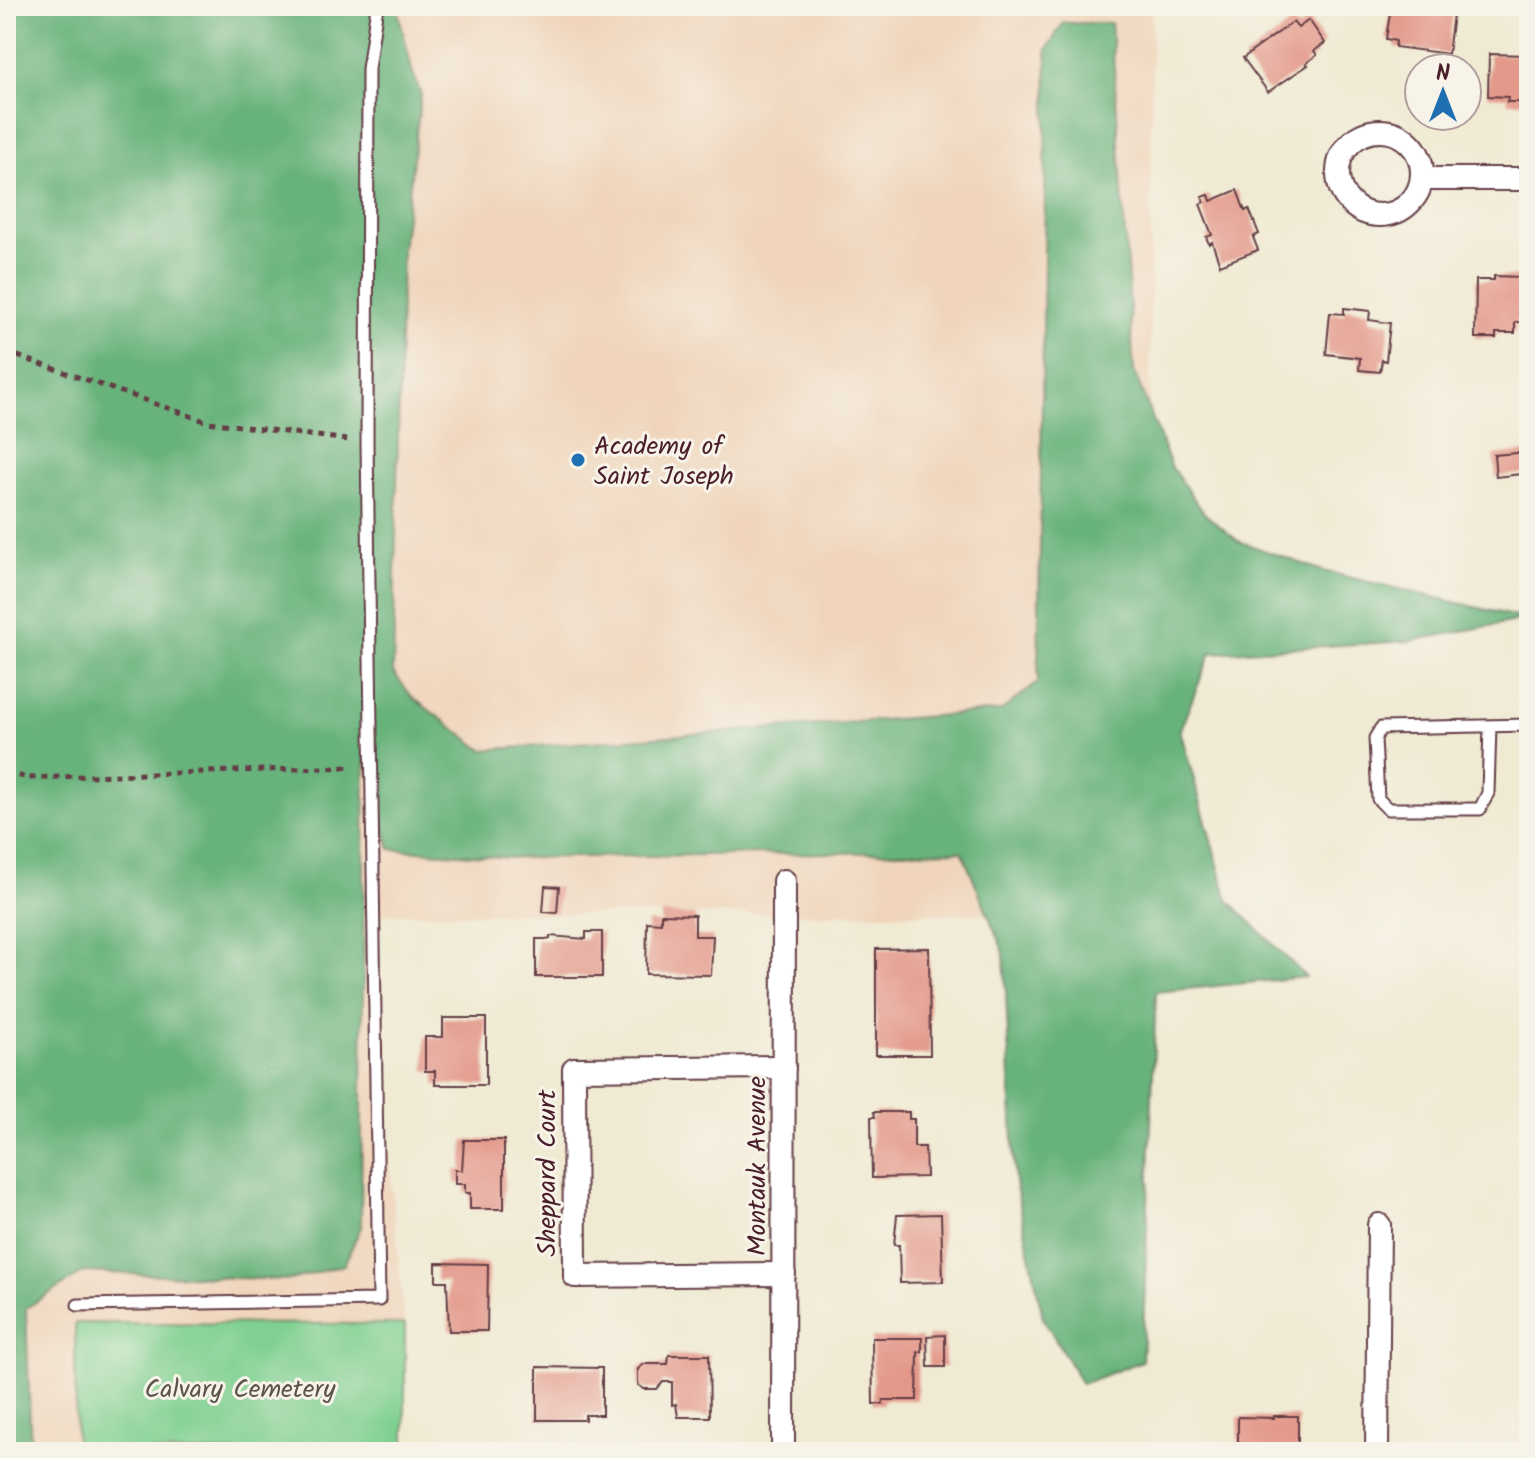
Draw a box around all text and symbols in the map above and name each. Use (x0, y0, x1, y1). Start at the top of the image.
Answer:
north arrow (1403, 52, 1483, 132)
text: N (1436, 57, 1450, 92)
place label: Academy of Saint Joseph (594, 426, 734, 498)
marker: Academy of Saint Joseph (569, 451, 587, 469)
street label: Montauk Avenue (737, 1076, 779, 1256)
street label: Sheppard Court (527, 1089, 569, 1257)
park label: Calvary Cemetery (145, 1369, 336, 1411)

